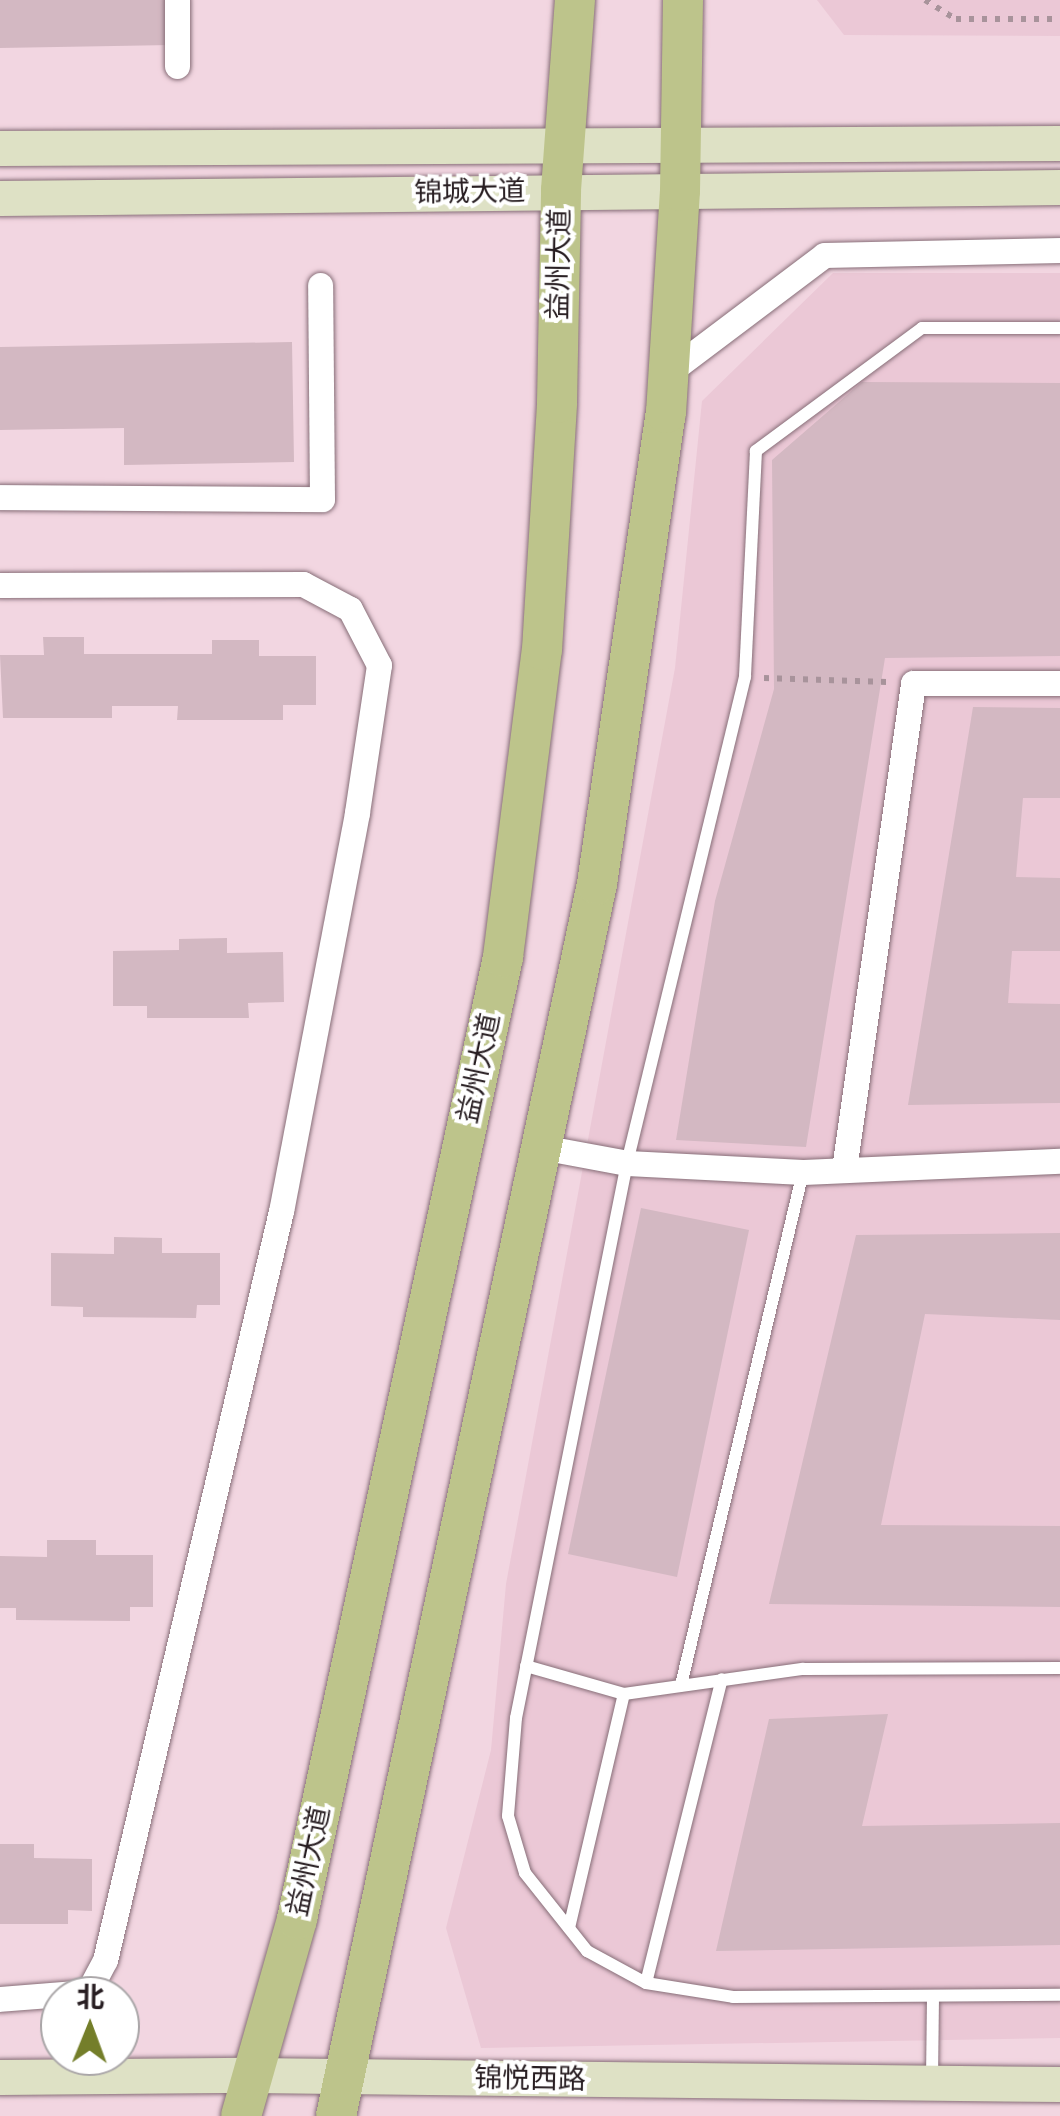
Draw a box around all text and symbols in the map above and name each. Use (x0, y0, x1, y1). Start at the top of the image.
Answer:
street label: 锦城大道 (414, 174, 526, 210)
street label: 益州大道 (541, 208, 577, 320)
street label: 益州大道 (451, 1010, 507, 1126)
street label: 益州大道 (281, 1803, 337, 1919)
north arrow (40, 1976, 140, 2076)
text: 北 (76, 1981, 105, 2015)
street label: 锦悦西路 (474, 2061, 586, 2097)

